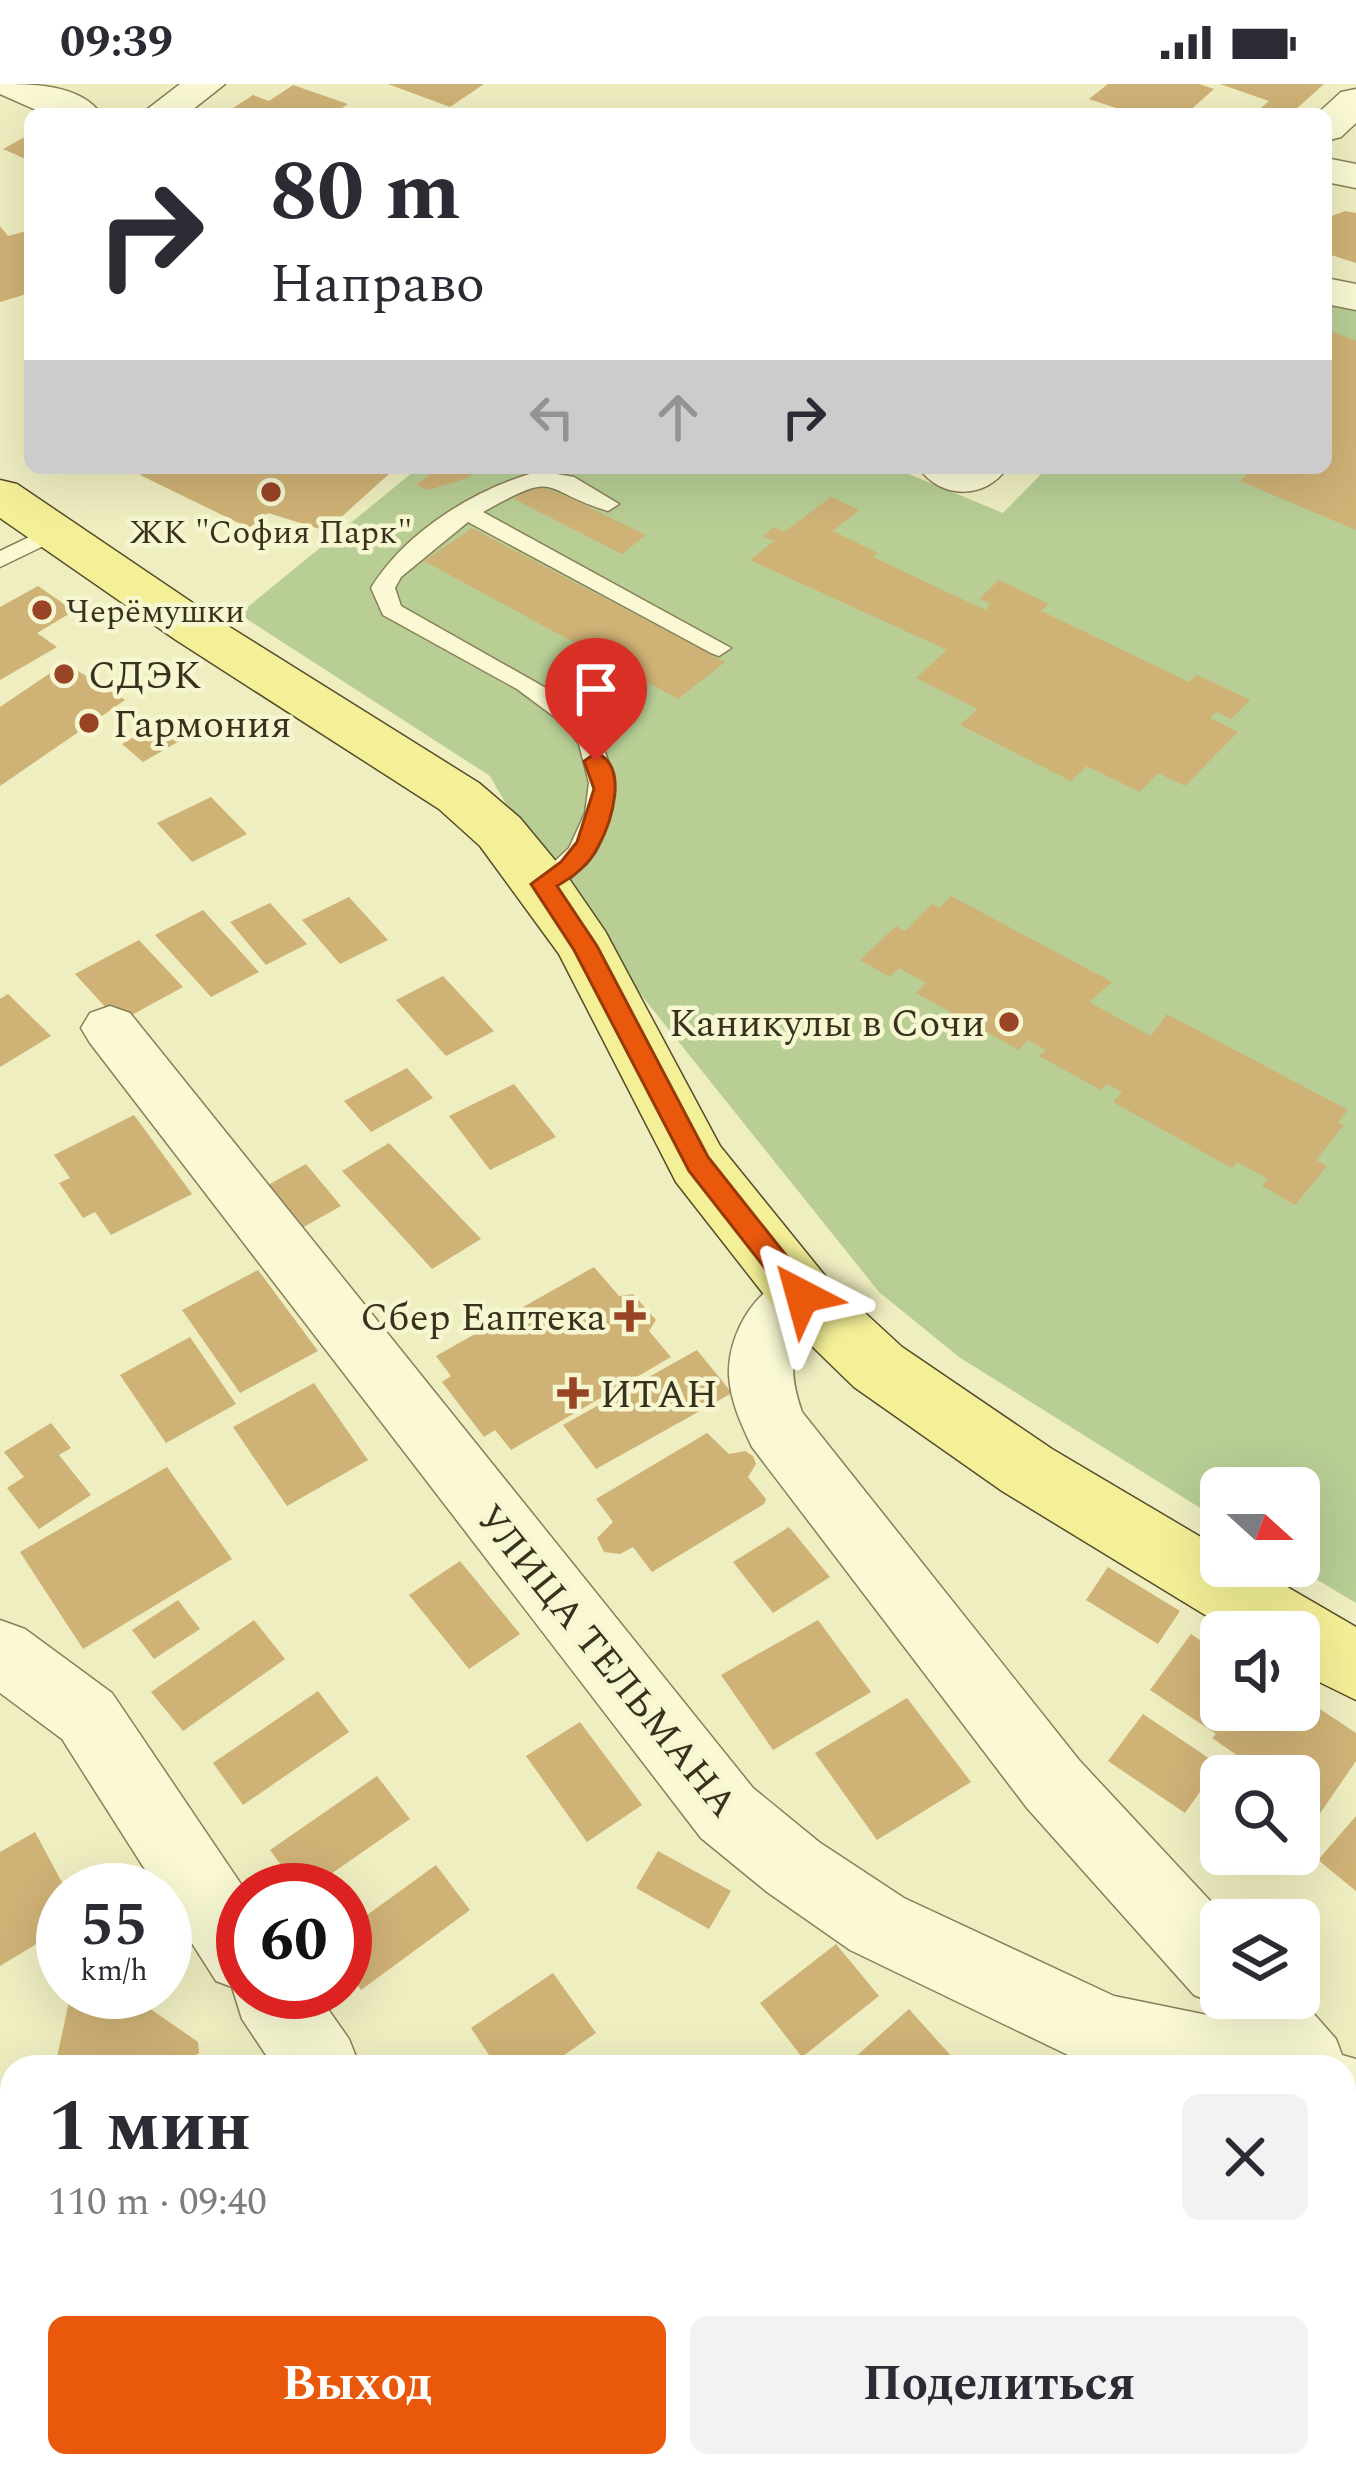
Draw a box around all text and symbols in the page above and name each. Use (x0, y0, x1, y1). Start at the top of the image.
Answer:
text: 09:39 (60, 8, 173, 77)
text: 80 m (270, 129, 461, 257)
icon: right (72, 156, 228, 312)
text: Направо (270, 244, 485, 326)
icon: left (519, 384, 585, 450)
icon: ahead (645, 384, 711, 450)
icon: right (771, 384, 837, 450)
marker: ЖК "София Парк" (258, 479, 284, 505)
place label: ЖК "София Парк" (130, 508, 412, 558)
place label: Черёмушки (66, 587, 245, 637)
marker: Черёмушки (29, 597, 55, 623)
pin (545, 638, 647, 761)
place label: СДЭК (88, 647, 201, 706)
icon: arrive (563, 656, 629, 722)
marker: СДЭК (51, 661, 77, 687)
place label: Гармония (113, 696, 291, 755)
marker: Гармония (76, 710, 102, 736)
place label: Каникулы в Сочи (669, 995, 985, 1054)
marker: Каникулы в Сочи (996, 1009, 1022, 1035)
position arrow (739, 1233, 865, 1359)
place label: Сбер Еаптека (360, 1289, 606, 1348)
marker: Сбер Еаптека (617, 1303, 643, 1329)
place label: ИТАН (600, 1366, 718, 1425)
marker: ИТАН (557, 1377, 589, 1409)
north arrow (1200, 1467, 1320, 1587)
map controls (1200, 1467, 1320, 2019)
street label: УЛИЦА ТЕЛЬМАНА (461, 1492, 751, 1831)
button: sound (1200, 1611, 1320, 1731)
button: search (1200, 1755, 1320, 1875)
speed limit sign: 60 (216, 1863, 372, 2019)
text: 55 (80, 1880, 148, 1972)
button: layers (1200, 1899, 1320, 2019)
text: km/h (80, 1948, 148, 1994)
text: 1 мин (48, 2073, 251, 2182)
button: close (1182, 2094, 1308, 2220)
text: 110 m · 09:40 (48, 2173, 267, 2232)
button: Выход (48, 2316, 666, 2454)
button: Поделиться (690, 2316, 1308, 2454)

